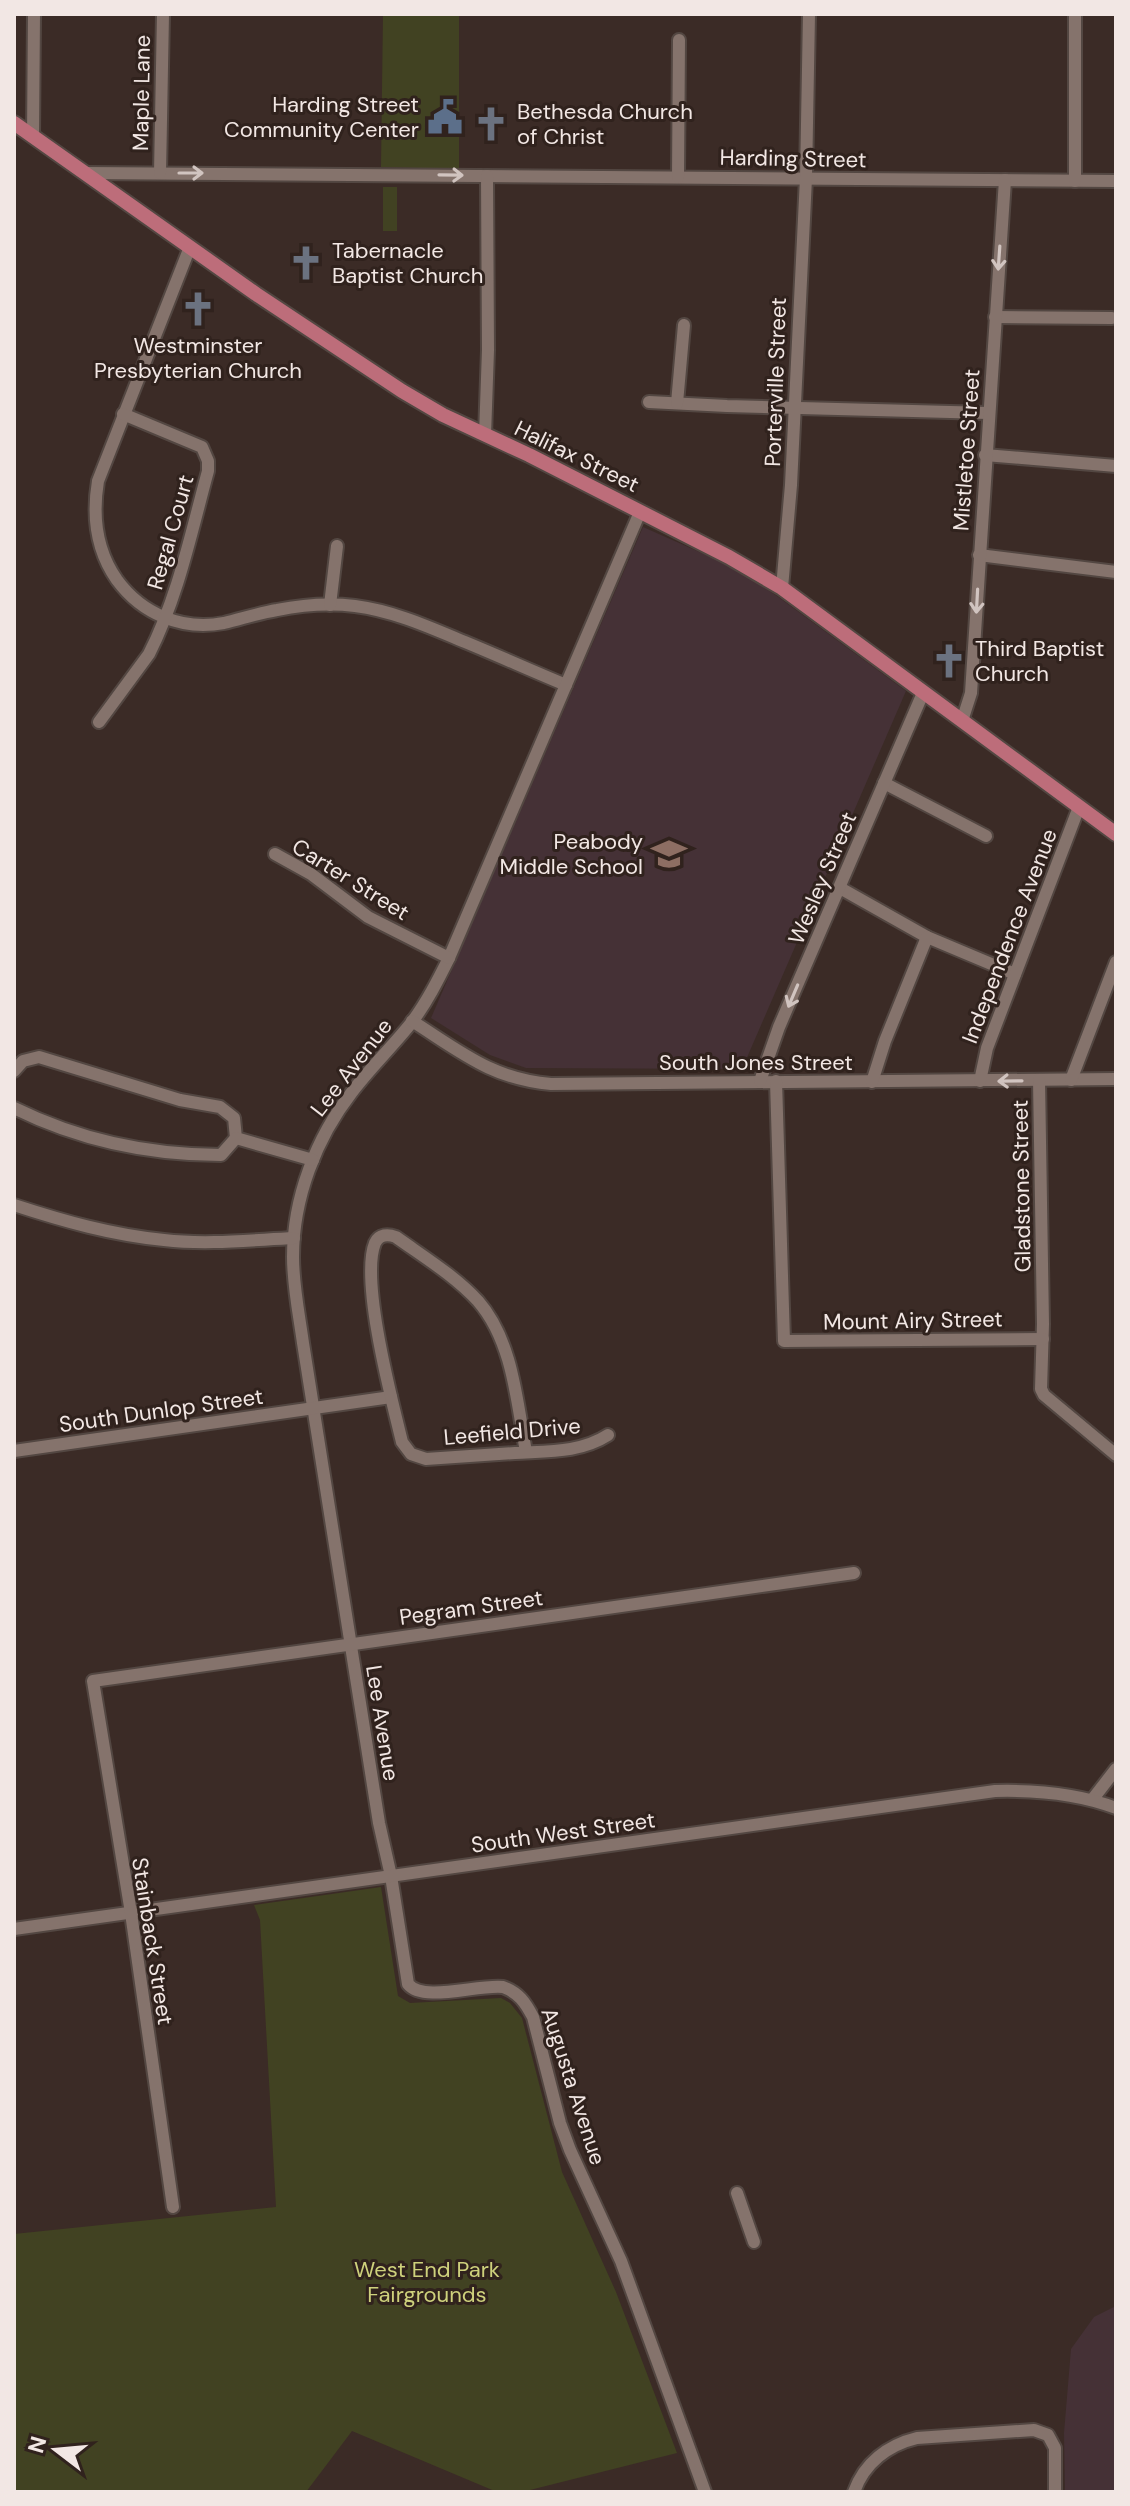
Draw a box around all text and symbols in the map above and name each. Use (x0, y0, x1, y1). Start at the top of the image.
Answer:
street label: Maple Lane (126, 35, 157, 151)
place label: Harding Street Community Center (224, 90, 419, 144)
place label: Bethesda Church of Christ (517, 97, 693, 151)
public building icon: Harding Street Community Center (426, 98, 464, 136)
church icon: Bethesda Church of Christ (472, 105, 510, 143)
street label: Harding Street (719, 143, 867, 174)
one-way arrow (177, 165, 204, 181)
one-way arrow (437, 167, 464, 183)
place label: Tabernacle Baptist Church (332, 236, 484, 290)
church icon: Tabernacle Baptist Church (287, 244, 325, 282)
one-way arrow (991, 244, 1006, 271)
church icon: Westminster Presbyterian Church (179, 290, 217, 328)
street label: Porterville Street (758, 297, 793, 467)
place label: Westminster Presbyterian Church (94, 331, 302, 385)
street label: Mistletoe Street (946, 368, 987, 532)
street label: Halifax Street (510, 414, 644, 499)
street label: Regal Court (140, 471, 201, 593)
one-way arrow (969, 587, 984, 614)
place label: Third Baptist Church (975, 634, 1104, 688)
church icon: Third Baptist Church (930, 642, 968, 680)
street label: Wesley Street (782, 808, 863, 949)
street label: Independence Avenue (955, 825, 1064, 1048)
place label: Peabody Middle School (499, 827, 643, 881)
street label: Carter Street (287, 832, 415, 927)
school or university icon: Peabody Middle School (650, 835, 688, 873)
one-way arrow (785, 984, 800, 1008)
street label: Lee Avenue (304, 1012, 399, 1122)
street label: South Jones Street (659, 1048, 853, 1077)
one-way arrow (997, 1073, 1024, 1088)
street label: Gladstone Street (1005, 1099, 1038, 1273)
street label: Mount Airy Street (823, 1304, 1003, 1337)
street label: South Dunlop Street (57, 1382, 265, 1439)
street label: Leefield Drive (442, 1411, 582, 1452)
street label: Pegram Street (397, 1583, 545, 1632)
street label: Lee Avenue (359, 1663, 406, 1783)
street label: South West Street (469, 1805, 657, 1860)
street label: Stainback Street (125, 1855, 180, 2027)
street label: Augusta Avenue (534, 2004, 613, 2168)
park label: West End Park Fairgrounds (354, 2255, 500, 2309)
north arrow (16, 2410, 96, 2490)
text: N (21, 2433, 53, 2456)

